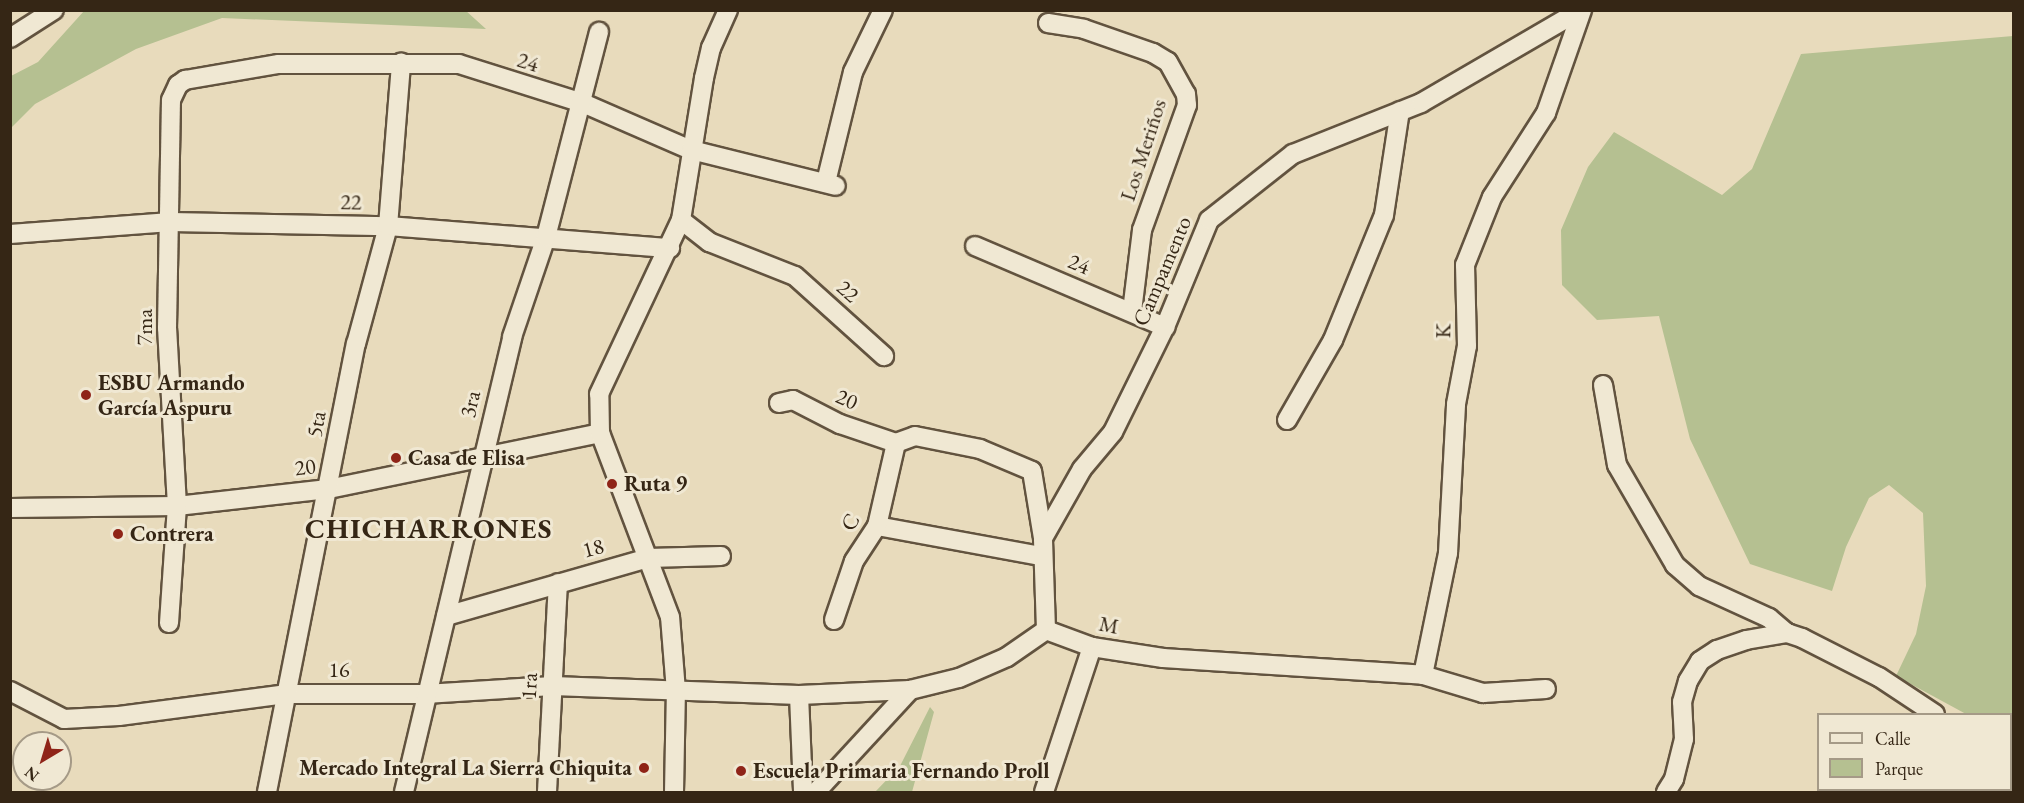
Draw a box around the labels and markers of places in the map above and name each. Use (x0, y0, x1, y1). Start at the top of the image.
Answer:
place label: ESBU Armando García Aspuru (98, 369, 245, 420)
marker: ESBU Armando García Aspuru (79, 388, 93, 402)
place label: Casa de Elisa (408, 445, 525, 471)
marker: Casa de Elisa (389, 451, 403, 465)
place label: Ruta 9 (624, 471, 687, 497)
marker: Ruta 9 (605, 477, 619, 491)
place label: Contrera (130, 521, 214, 547)
marker: Contrera (111, 527, 125, 541)
place label: Mercado Integral La Sierra Chiquita (299, 755, 632, 781)
place label: Escuela Primaria Fernando Proll (753, 758, 1050, 784)
marker: Mercado Integral La Sierra Chiquita (637, 761, 651, 775)
marker: Escuela Primaria Fernando Proll (734, 764, 748, 778)

